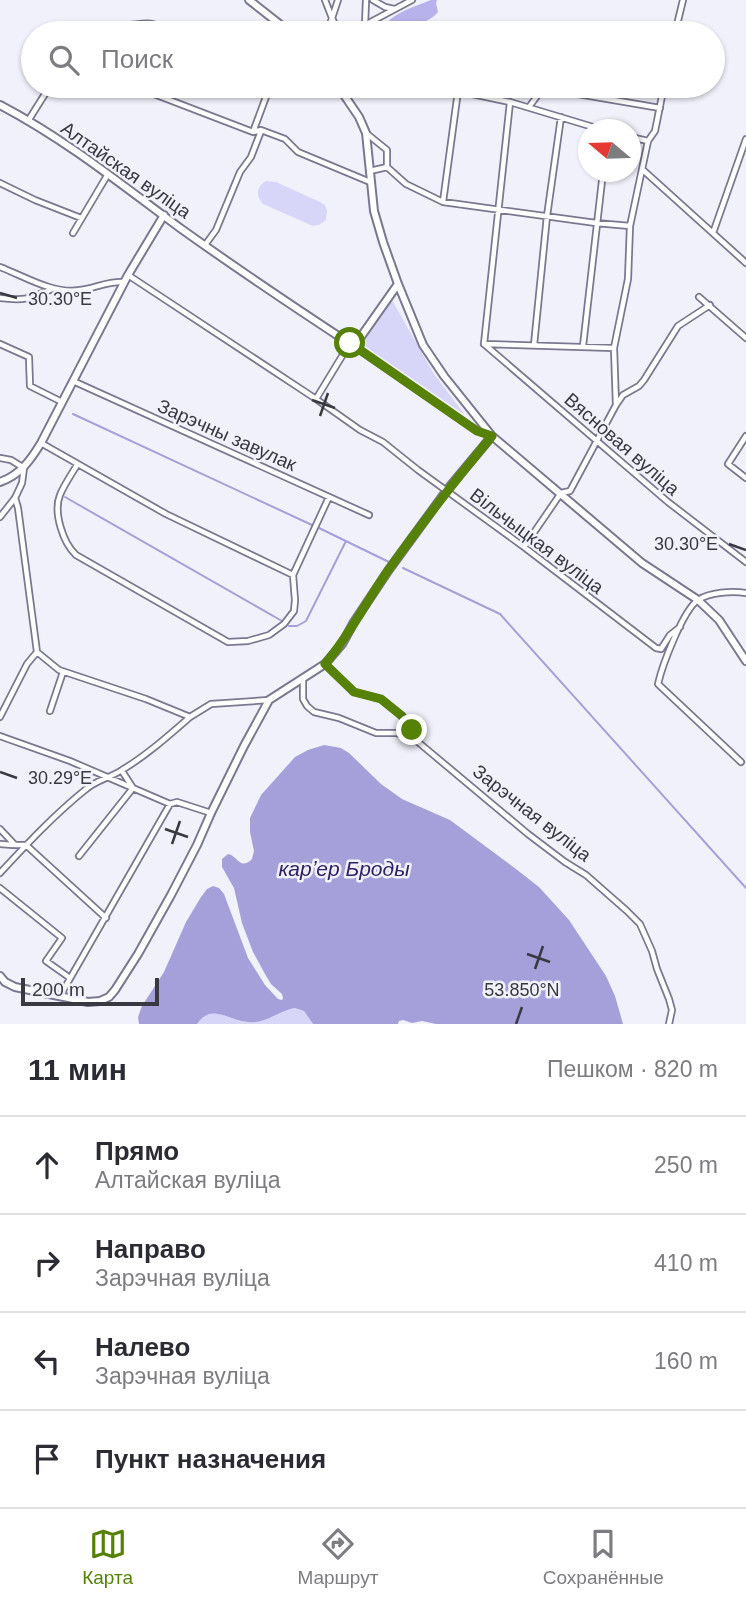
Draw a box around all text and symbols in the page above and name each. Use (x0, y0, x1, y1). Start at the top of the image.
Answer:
search box (21, 21, 725, 98)
icon: search (45, 41, 83, 79)
text: Поиск (101, 44, 173, 74)
street label: Алтайская вуліца (57, 117, 195, 223)
north arrow (578, 119, 641, 182)
text: 30.30°E (28, 289, 92, 309)
route start (334, 327, 365, 358)
street label: Вясновая вуліца (560, 389, 684, 500)
street label: Зарэчны завулак (154, 395, 300, 475)
street label: Вільчыцкая вуліца (466, 484, 608, 598)
text: 30.30°E (654, 534, 718, 554)
route end (396, 714, 427, 745)
street label: Зарэчная вуліца (469, 760, 596, 866)
text: 30.29°E (28, 768, 92, 788)
water label: карʼер Броды (278, 857, 410, 880)
scale bar (21, 975, 159, 1007)
text: 200 m (32, 979, 85, 1000)
text: 53.850°N (484, 980, 560, 1000)
text: 11 мин (28, 1053, 127, 1086)
text: Пешком · 820 m (547, 1056, 718, 1082)
text: Прямо (95, 1136, 179, 1166)
icon: ahead (28, 1146, 66, 1184)
text: 250 m (654, 1152, 718, 1178)
text: Алтайская вуліца (95, 1167, 281, 1193)
text: Направо (95, 1234, 206, 1264)
icon: right (28, 1244, 66, 1282)
text: 410 m (654, 1250, 718, 1276)
text: Зарэчная вуліца (95, 1265, 270, 1291)
text: Налево (95, 1332, 190, 1362)
icon: left (28, 1342, 66, 1380)
text: 160 m (654, 1348, 718, 1374)
text: Зарэчная вуліца (95, 1363, 270, 1389)
icon: arrive (28, 1440, 66, 1478)
text: Пункт назначения (95, 1444, 326, 1474)
tab: Карта (82, 1525, 133, 1589)
tab: Маршрут (297, 1525, 378, 1589)
tab: Сохранённые (543, 1525, 664, 1589)

